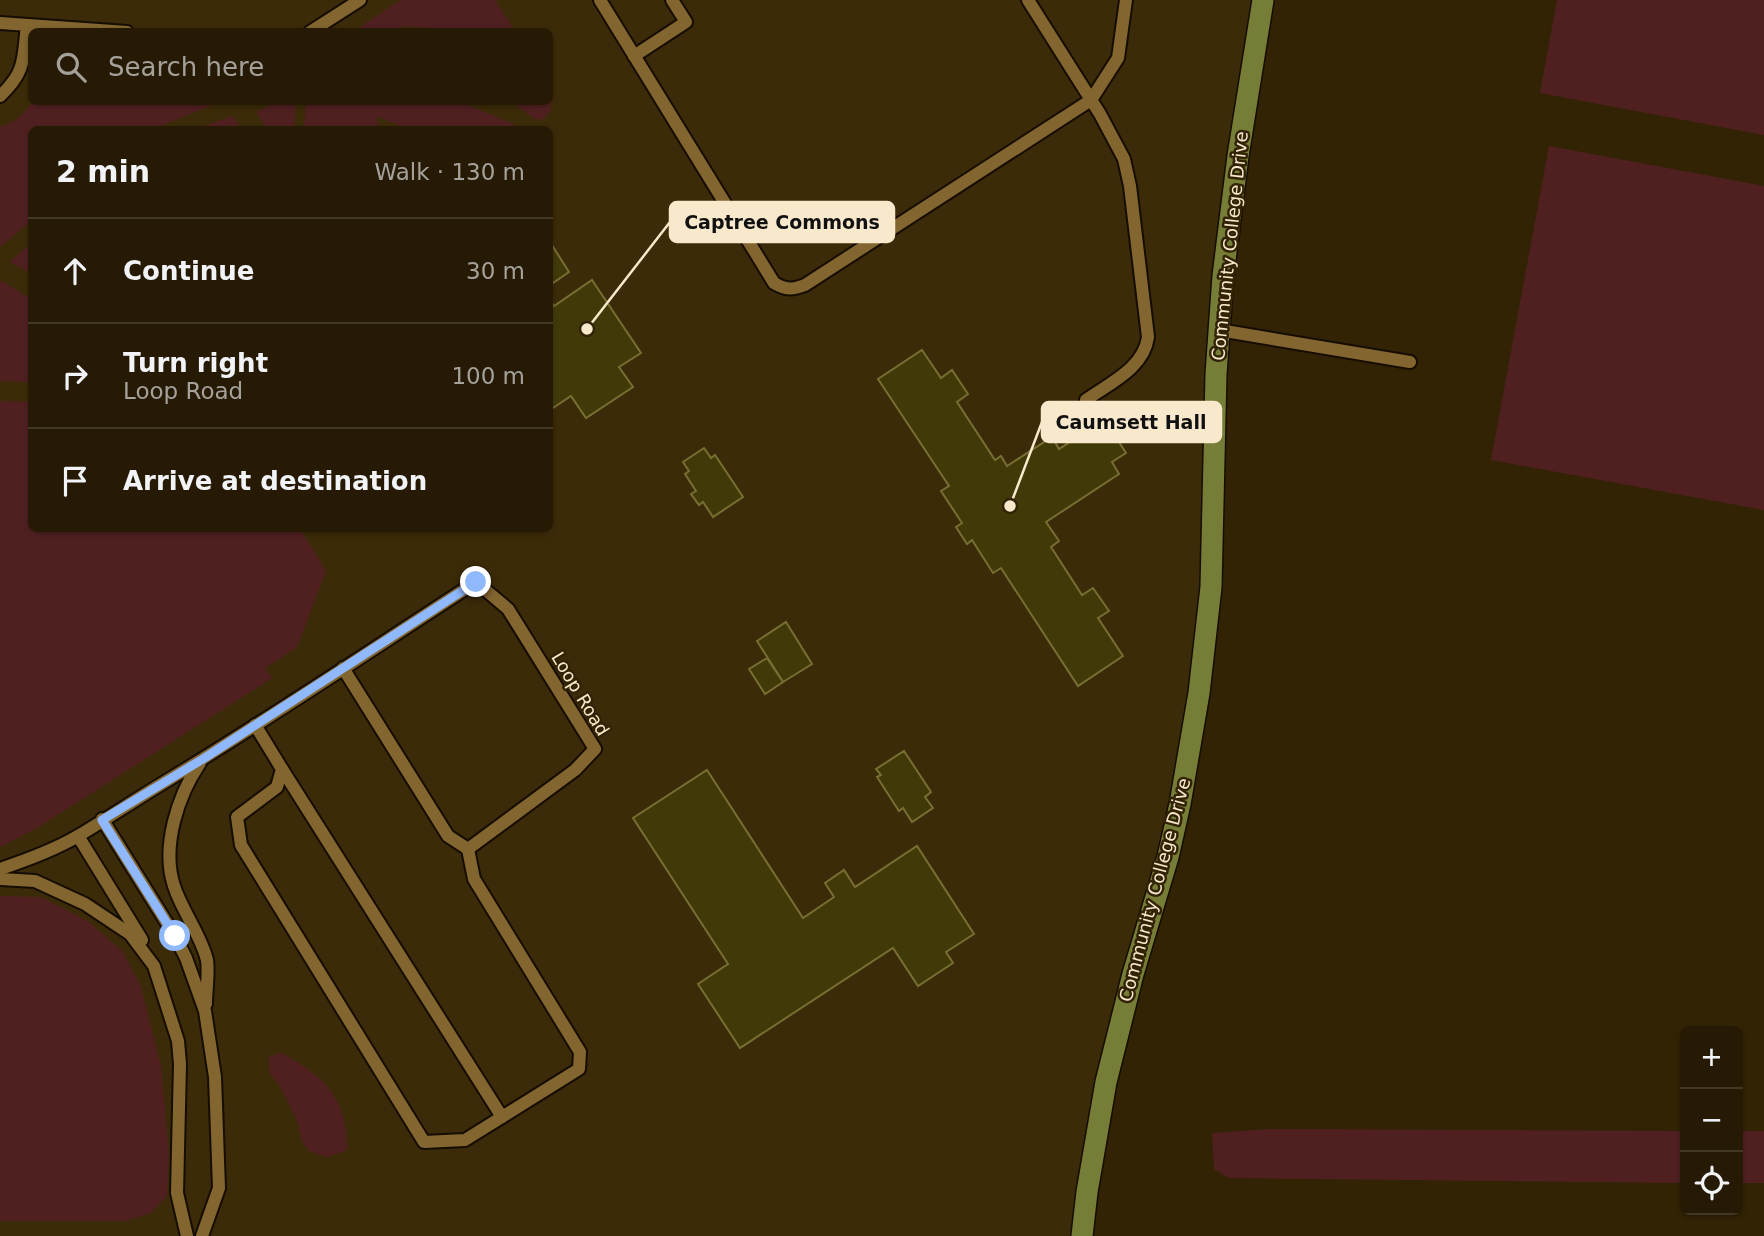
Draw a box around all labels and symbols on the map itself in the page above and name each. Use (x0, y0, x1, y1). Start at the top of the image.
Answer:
street label: Community College Drive (1207, 130, 1252, 362)
callout: Captree Commons (670, 202, 894, 242)
text: Captree Commons (684, 211, 880, 233)
callout: Caumsett Hall (1042, 402, 1221, 442)
text: Caumsett Hall (1056, 411, 1206, 433)
route end (460, 566, 491, 597)
street label: Loop Road (547, 648, 614, 739)
street label: Community College Drive (1115, 776, 1195, 1004)
route start (159, 920, 190, 951)

